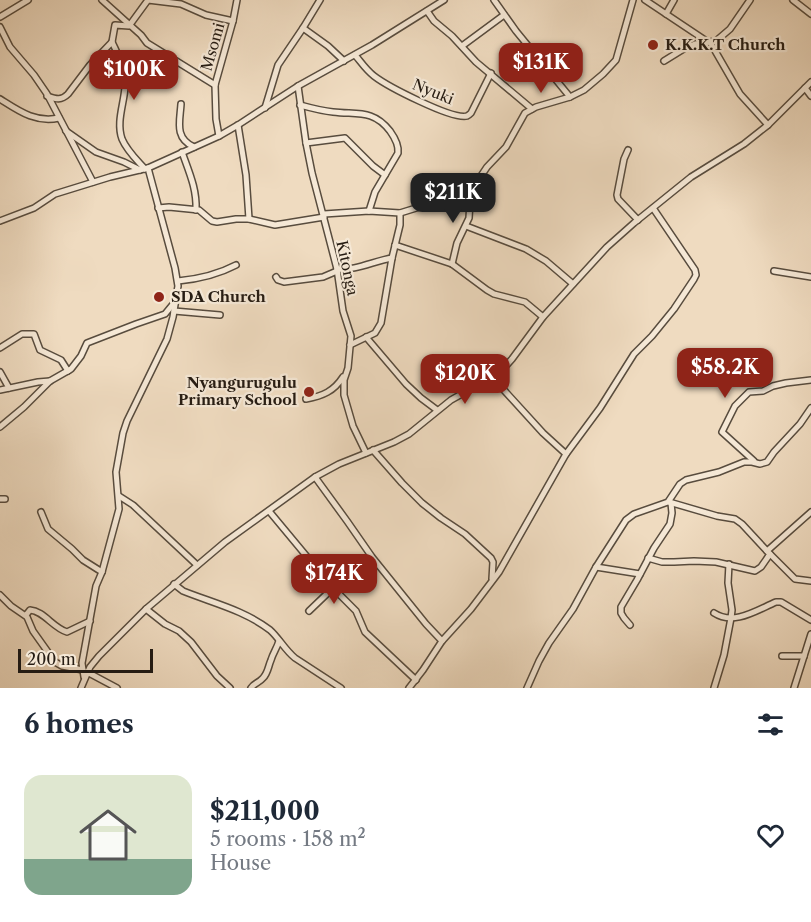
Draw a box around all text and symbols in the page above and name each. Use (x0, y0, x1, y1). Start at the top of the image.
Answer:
street label: Msomi (197, 20, 229, 73)
place label: K.K.K.T Church (665, 35, 786, 54)
marker: K.K.K.T Church (646, 38, 660, 52)
pin: $131K (499, 43, 583, 94)
pin: $100K (92, 50, 176, 101)
text: $131K (513, 50, 569, 74)
text: $100K (103, 57, 165, 81)
street label: Nyuki (410, 75, 457, 109)
pin: $211K (411, 173, 495, 224)
text: $211K (425, 180, 481, 204)
street label: Kitonga (332, 239, 363, 297)
place label: SDA Church (171, 287, 266, 306)
marker: SDA Church (152, 290, 166, 304)
pin: $58.2K (676, 348, 774, 399)
pin: $120K (423, 354, 507, 405)
text: $58.2K (691, 355, 759, 379)
text: $120K (435, 361, 495, 385)
place label: Nyangurugulu Primary School (178, 373, 297, 409)
marker: Nyangurugulu Primary School (302, 385, 316, 399)
pin: $174K (292, 554, 376, 605)
text: $174K (305, 561, 363, 585)
scale bar (18, 646, 153, 674)
text: 200 m (27, 649, 76, 669)
text: 6 homes (24, 708, 134, 740)
icon: filters (754, 708, 787, 741)
text: $211,000 (210, 795, 320, 827)
icon: home (72, 799, 144, 871)
icon: heart (754, 819, 787, 852)
text: 5 rooms · 158 m² (210, 827, 366, 851)
text: House (210, 851, 271, 875)

